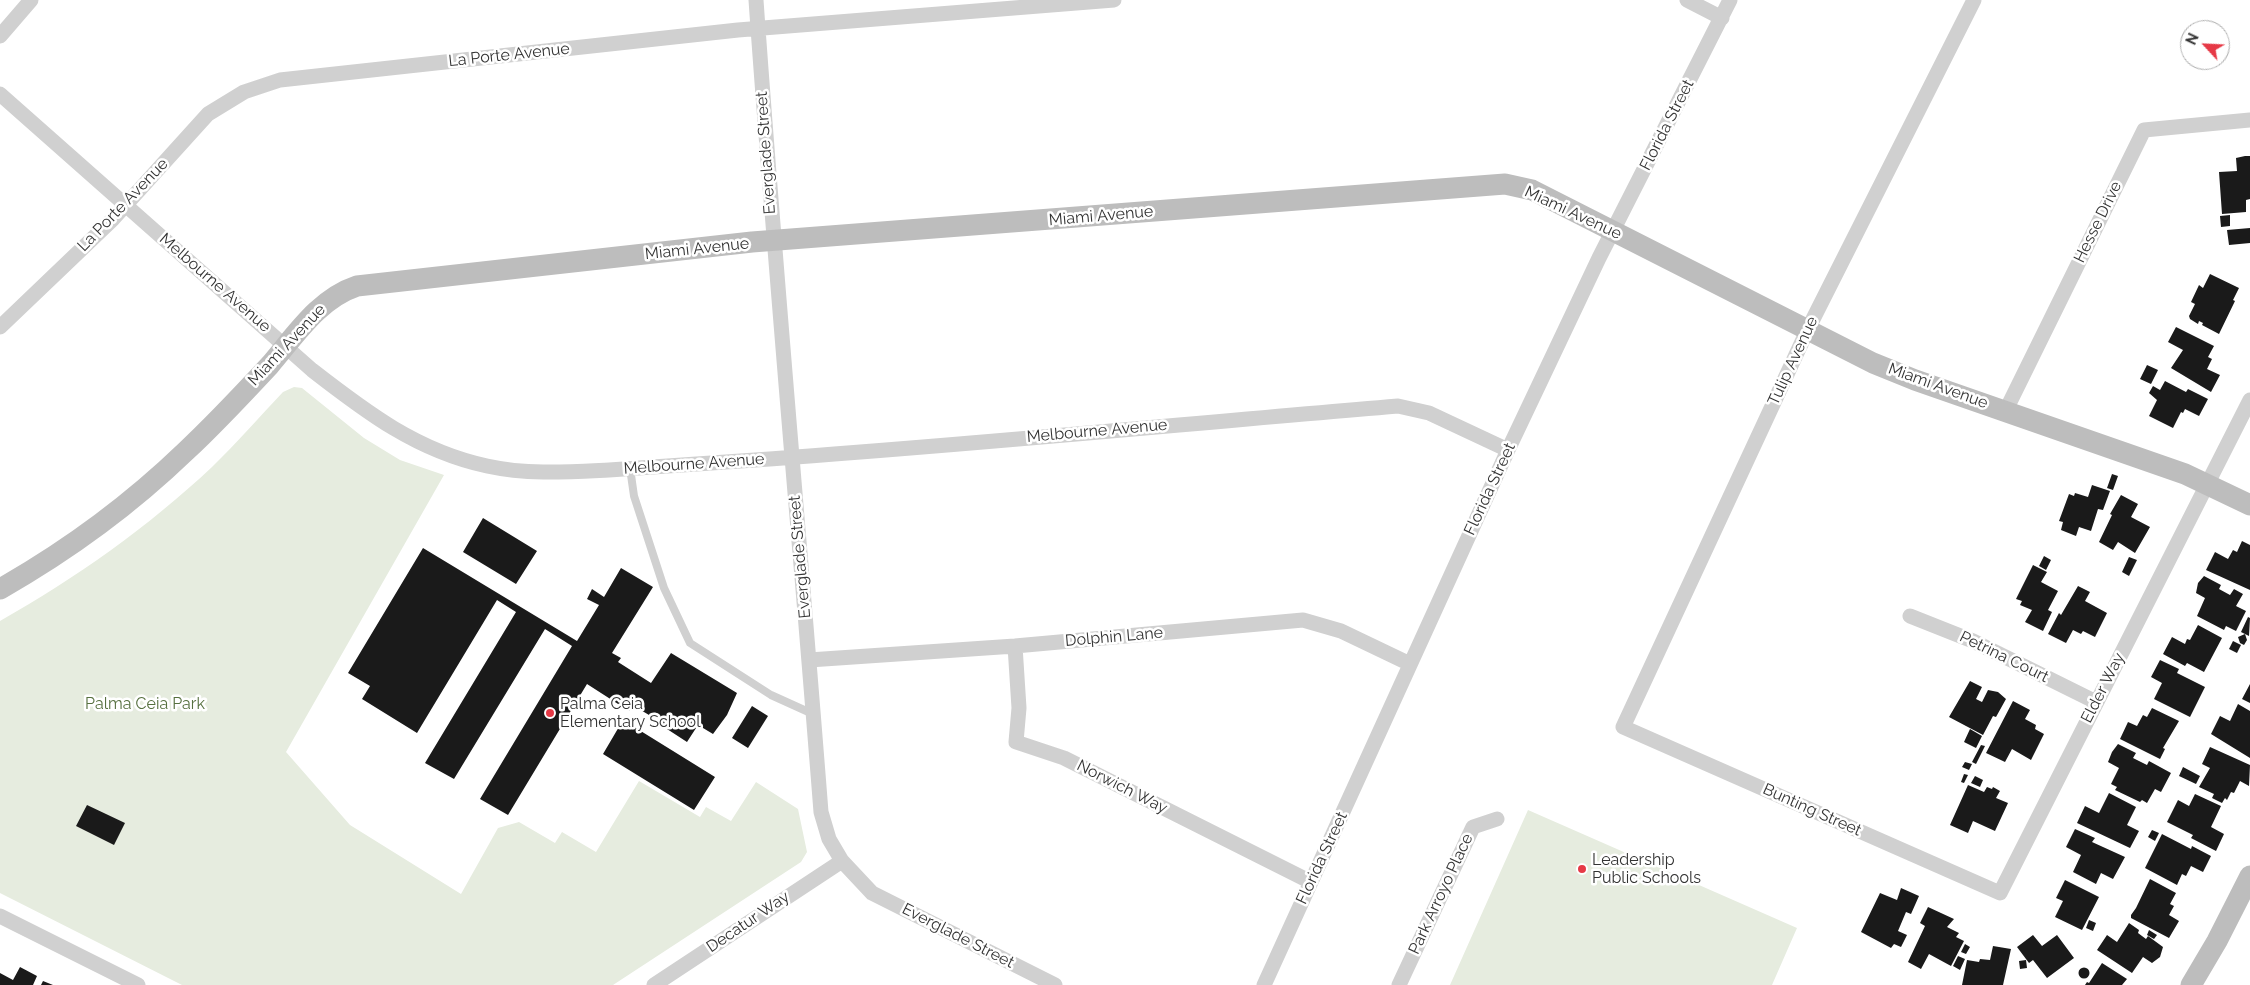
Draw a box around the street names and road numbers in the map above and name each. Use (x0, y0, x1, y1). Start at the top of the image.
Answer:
street label: La Porte Avenue (447, 39, 571, 71)
street label: Florida Street (1636, 76, 1698, 174)
street label: Everglade Street (752, 91, 780, 215)
street label: La Porte Avenue (74, 154, 172, 256)
street label: Hesse Drive (2070, 178, 2126, 266)
street label: Miami Avenue (1522, 182, 1624, 244)
street label: Miami Avenue (1048, 202, 1154, 230)
street label: Melbourne Avenue (155, 229, 275, 337)
street label: Miami Avenue (644, 234, 750, 264)
street label: Miami Avenue (244, 300, 330, 390)
street label: Tulip Avenue (1764, 314, 1822, 408)
street label: Miami Avenue (1886, 359, 1990, 413)
street label: Melbourne Avenue (1026, 415, 1168, 447)
street label: Florida Street (1460, 440, 1520, 538)
street label: Melbourne Avenue (623, 450, 765, 478)
street label: Everglade Street (785, 495, 815, 619)
street label: Dolphin Lane (1064, 623, 1164, 651)
street label: Petrina Court (1956, 627, 2052, 687)
street label: Elder Way (2077, 650, 2129, 726)
street label: Norwich Way (1074, 756, 1170, 818)
street label: Bunting Street (1760, 780, 1864, 840)
street label: Florida Street (1292, 809, 1352, 907)
street label: Park Arroyo Place (1405, 831, 1477, 957)
street label: Decatur Way (703, 887, 793, 957)
street label: Everglade Street (899, 899, 1017, 973)

